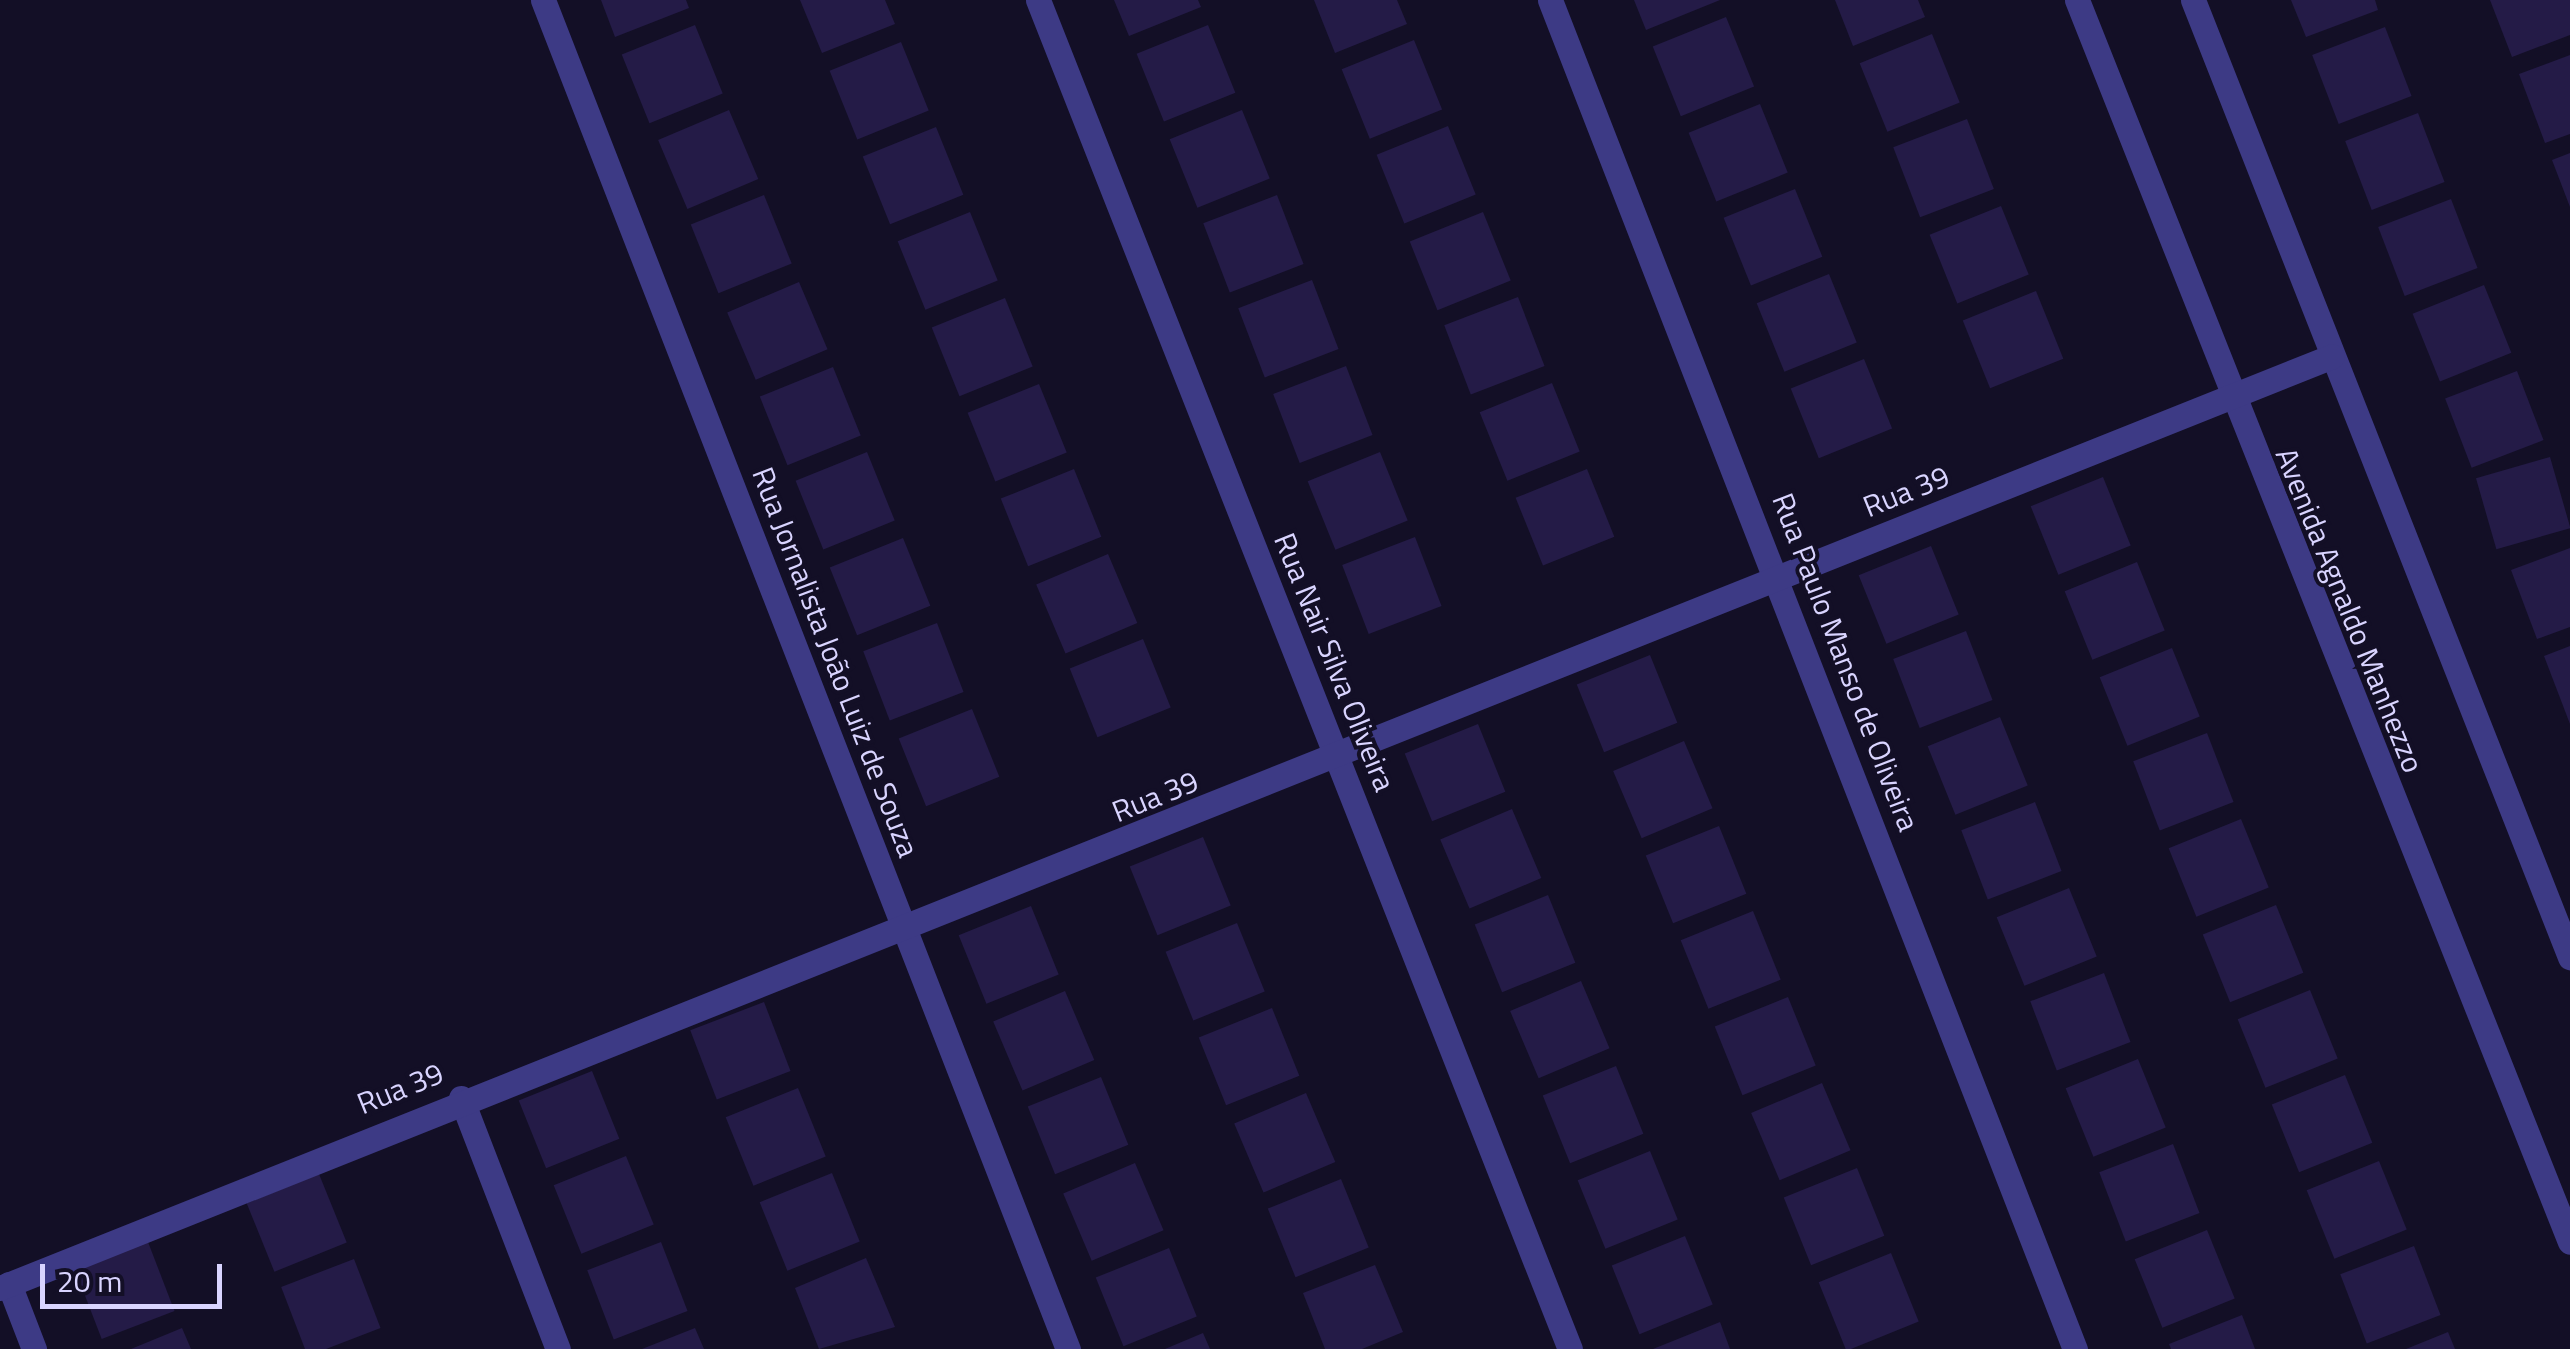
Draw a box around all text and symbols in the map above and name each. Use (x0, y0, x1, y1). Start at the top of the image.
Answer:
street label: Avenida Agnaldo Manhezzo (2268, 442, 2432, 778)
street label: Rua 39 (1858, 458, 1954, 524)
street label: Rua Jornalista João Luiz de Souza (745, 462, 927, 862)
street label: Rua Paulo Manso de Oliveira (1765, 488, 1927, 836)
street label: Rua Nair Silva Oliveira (1267, 528, 1403, 796)
street label: Rua 39 (1107, 763, 1203, 829)
street label: Rua 39 (352, 1055, 448, 1121)
scale bar (45, 1244, 228, 1306)
text: 20 m (57, 1258, 122, 1304)

